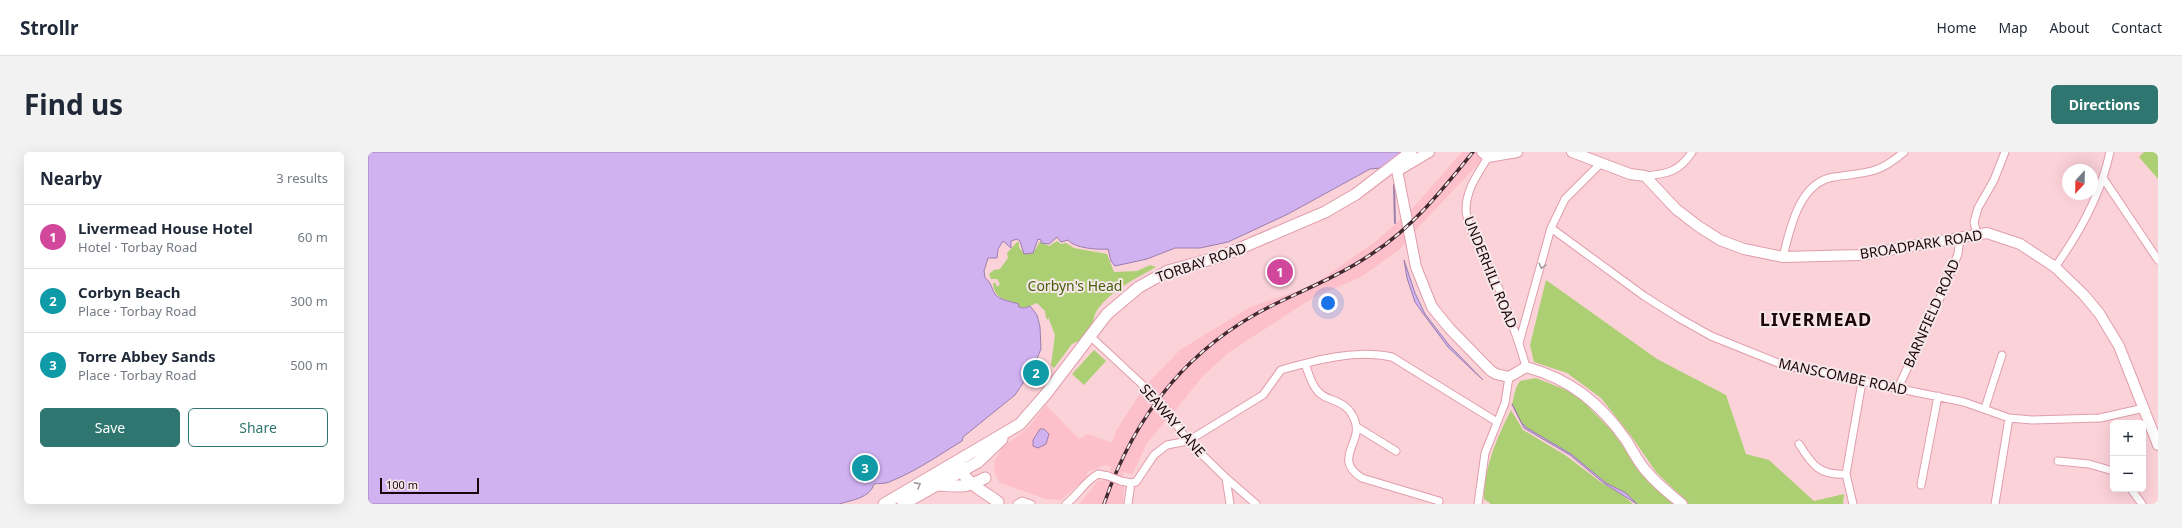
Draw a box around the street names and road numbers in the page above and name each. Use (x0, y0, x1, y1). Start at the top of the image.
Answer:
street label: UNDERHILL ROAD (1460, 213, 1522, 331)
street label: BROADPARK ROAD (1858, 225, 1984, 263)
street label: TORBAY ROAD (1153, 238, 1249, 286)
street label: BARNFIELD ROAD (1899, 256, 1963, 370)
street label: MANSCOMBE ROAD (1777, 353, 1909, 399)
street label: SEAWAY LANE (1136, 380, 1210, 460)

